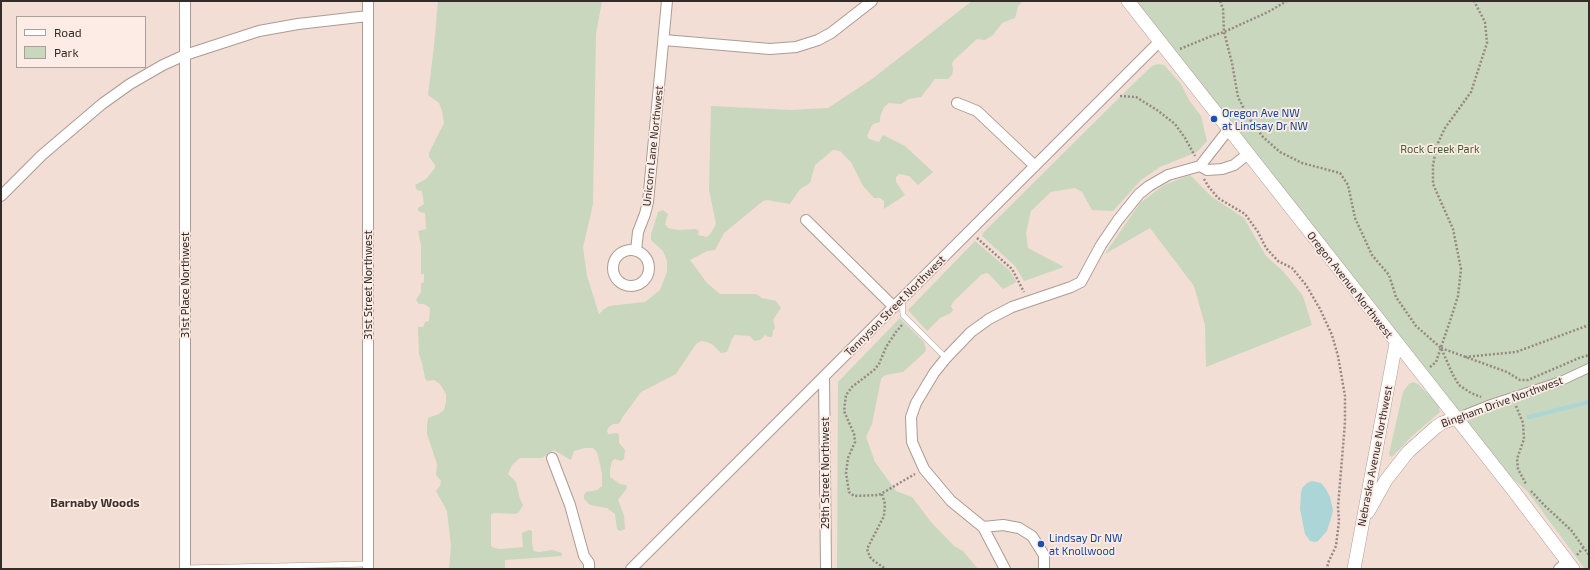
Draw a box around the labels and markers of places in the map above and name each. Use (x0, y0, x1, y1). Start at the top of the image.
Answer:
place label: Oregon Ave NW at Lindsay Dr NW (1222, 106, 1308, 132)
marker: Oregon Ave NW at Lindsay Dr NW (1209, 114, 1219, 124)
place label: Lindsay Dr NW at Knollwood (1049, 531, 1122, 557)
marker: Lindsay Dr NW at Knollwood (1036, 539, 1046, 549)

